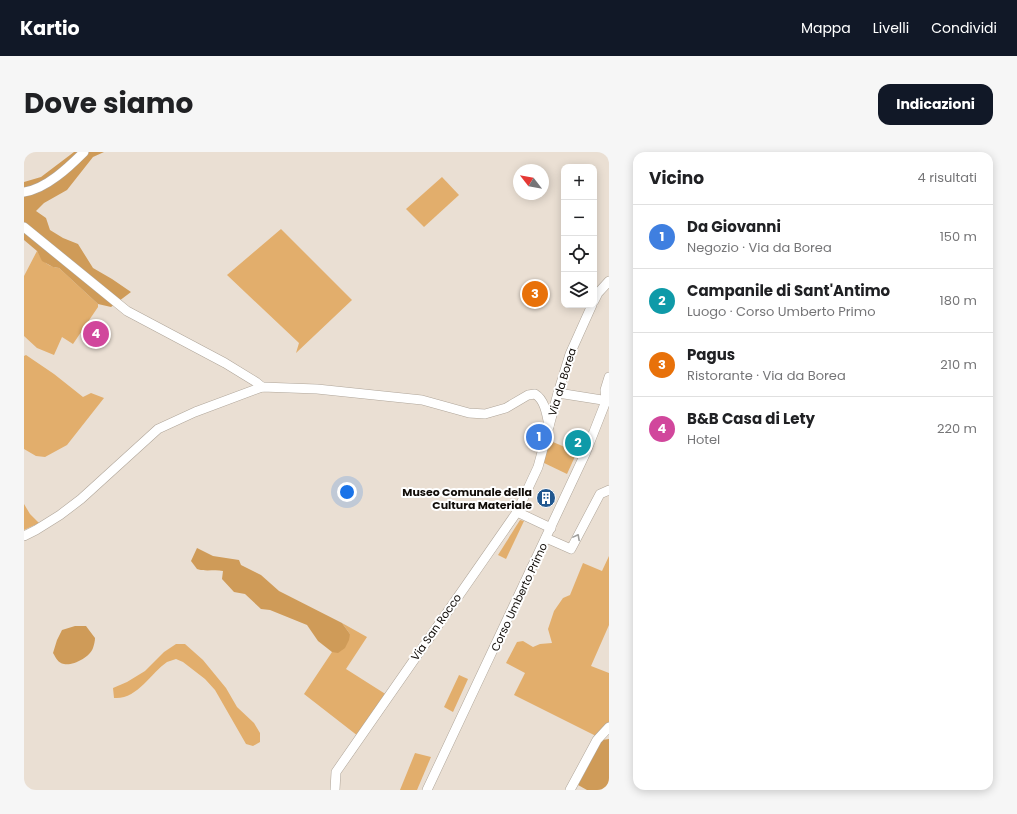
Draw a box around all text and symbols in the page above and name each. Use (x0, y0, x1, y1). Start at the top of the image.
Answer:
text: Kartio (20, 15, 80, 42)
text: Mappa (801, 18, 851, 38)
text: Livelli (873, 18, 909, 38)
text: Condividi (931, 18, 997, 38)
text: Dove siamo (24, 84, 193, 123)
button: Indicazioni (878, 84, 993, 125)
north arrow (513, 164, 549, 200)
map controls (561, 164, 597, 308)
button: + (561, 164, 597, 200)
text: Vicino (649, 166, 704, 190)
text: 4 risultati (918, 168, 977, 187)
button: − (561, 200, 597, 236)
text: Da Giovanni (687, 216, 781, 237)
text: 1 (660, 227, 664, 246)
text: 150 m (940, 227, 977, 246)
button: locate (561, 236, 597, 272)
text: Negozio · Via da Borea (687, 238, 832, 257)
button: layers (561, 272, 597, 308)
pin: 3 (522, 279, 548, 309)
text: Campanile di Sant'Antimo (687, 280, 890, 301)
text: 2 (658, 291, 666, 310)
text: 180 m (940, 291, 977, 310)
text: Luogo · Corso Umberto Primo (687, 302, 876, 321)
pin: 4 (83, 319, 109, 349)
text: Pagus (687, 344, 735, 365)
street label: Via da Borea (544, 346, 580, 418)
text: 3 (658, 355, 666, 374)
text: 210 m (940, 355, 977, 374)
text: Ristorante · Via da Borea (687, 366, 846, 385)
text: B&B Casa di Lety (687, 408, 815, 429)
text: 4 (658, 419, 666, 438)
text: 220 m (937, 419, 977, 438)
pin: 1 (526, 422, 552, 452)
pin: 2 (565, 428, 591, 458)
text: Hotel (687, 430, 720, 449)
your location (337, 482, 357, 502)
place label: Museo Comunale della Cultura Materiale (402, 484, 532, 513)
building icon: Museo Comunale della Cultura Materiale (535, 487, 557, 509)
one-way arrow (572, 534, 579, 541)
street label: Corso Umberto Primo (487, 540, 551, 654)
street label: Via San Rocco (407, 590, 465, 664)

